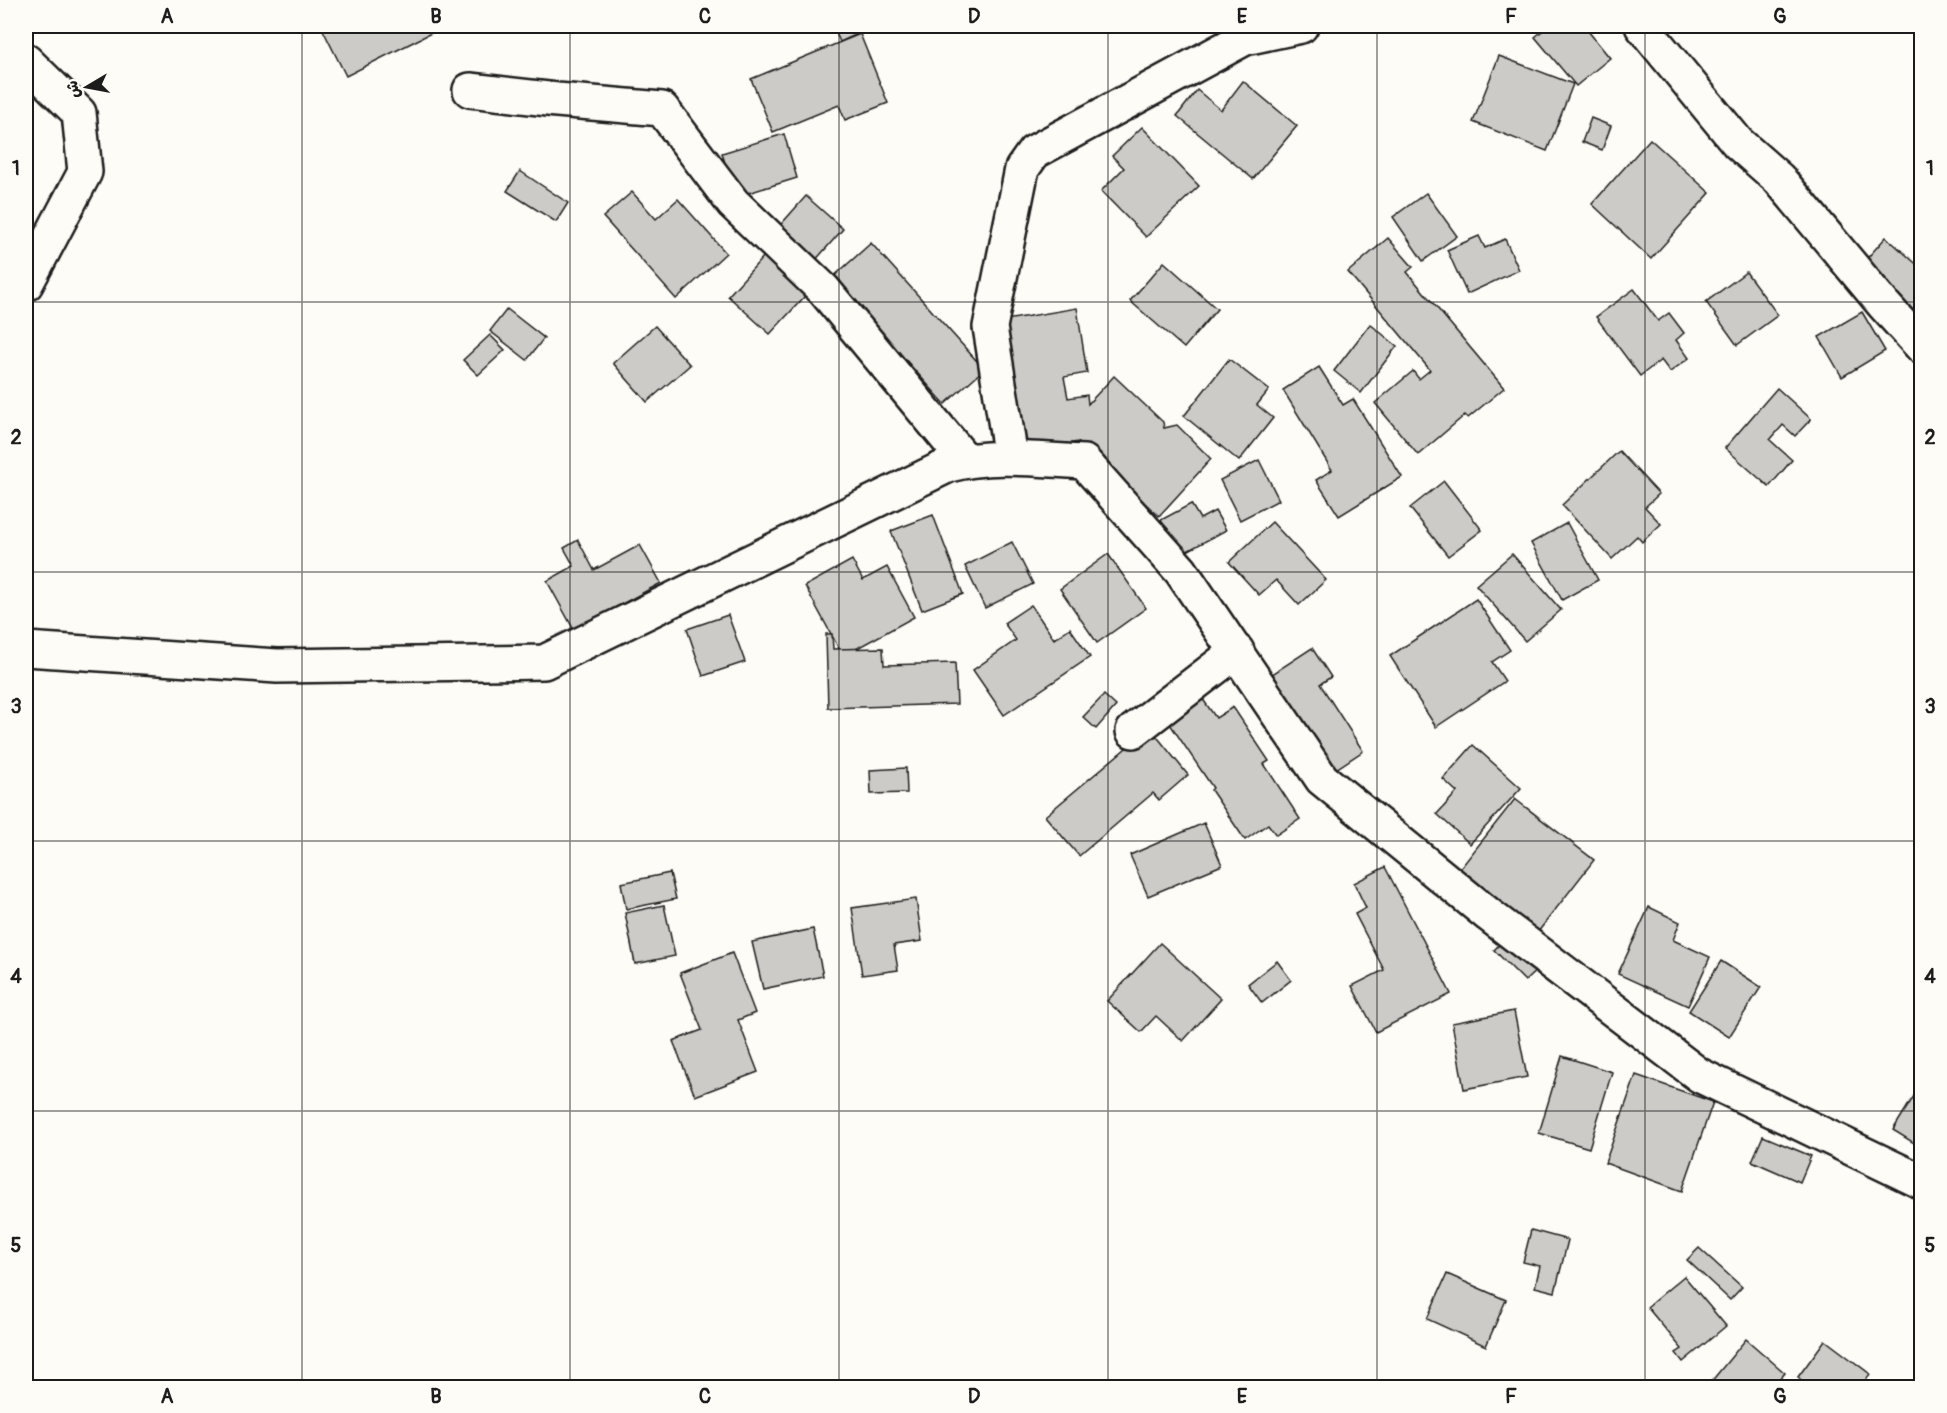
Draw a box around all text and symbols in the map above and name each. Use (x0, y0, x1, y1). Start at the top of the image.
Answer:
text: A (161, 4, 174, 29)
text: B (430, 4, 442, 29)
text: C (699, 4, 711, 29)
text: D (968, 4, 981, 29)
text: E (1237, 4, 1248, 29)
text: F (1505, 4, 1517, 29)
text: G (1773, 4, 1787, 29)
north arrow (57, 57, 117, 117)
text: ش (62, 79, 85, 100)
text: 1 (12, 156, 20, 181)
text: 1 (1926, 156, 1934, 181)
text: 2 (10, 425, 22, 450)
text: 2 (1924, 425, 1936, 450)
text: 3 (10, 694, 22, 719)
text: 3 (1924, 694, 1936, 719)
text: 4 (10, 964, 22, 989)
text: 4 (1924, 964, 1936, 989)
text: 5 (11, 1233, 22, 1258)
text: 5 (1925, 1233, 1936, 1258)
text: A (161, 1384, 174, 1409)
text: B (430, 1384, 442, 1409)
text: C (699, 1384, 711, 1409)
text: D (968, 1384, 981, 1409)
text: E (1237, 1384, 1248, 1409)
text: F (1505, 1384, 1517, 1409)
text: G (1773, 1384, 1787, 1409)

